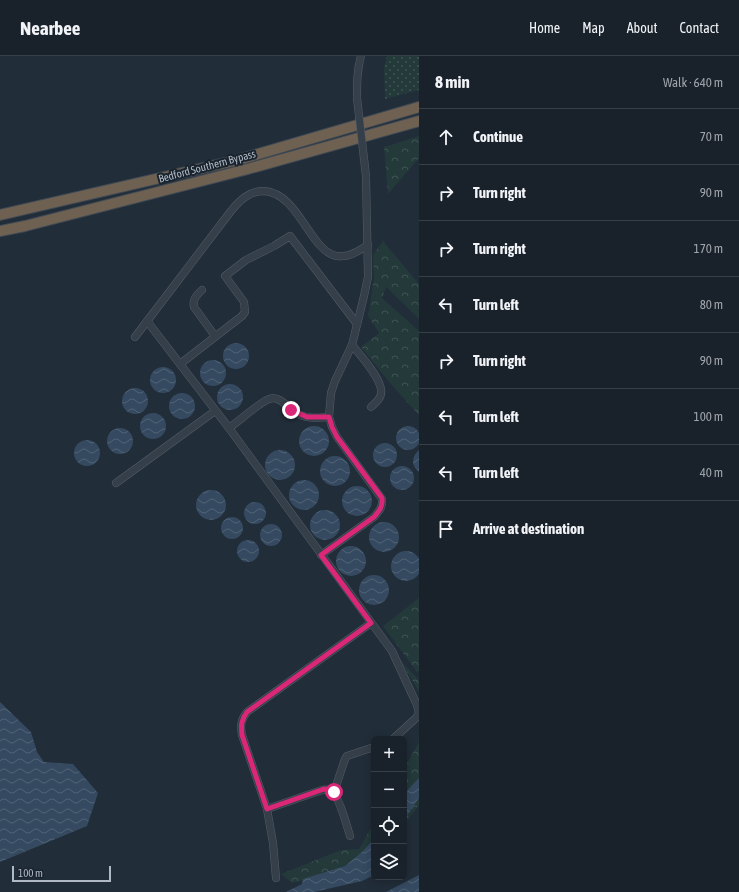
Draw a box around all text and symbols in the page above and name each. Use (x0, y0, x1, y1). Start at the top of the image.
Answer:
text: Nearbee (20, 17, 80, 39)
text: Home (529, 20, 560, 36)
text: Map (582, 20, 605, 36)
text: About (627, 20, 658, 36)
text: Contact (680, 20, 719, 36)
text: 8 min (435, 72, 470, 92)
text: Walk · 640 m (663, 75, 723, 90)
icon: ahead (435, 126, 457, 148)
text: Continue (473, 128, 523, 145)
text: 70 m (700, 129, 723, 144)
street label: Bedford Southern Bypass (157, 147, 257, 185)
icon: right (435, 182, 457, 204)
text: Turn right (473, 184, 526, 201)
text: 90 m (700, 185, 723, 200)
icon: right (435, 238, 457, 260)
text: Turn right (473, 240, 526, 257)
text: 170 m (694, 241, 723, 256)
icon: left (435, 294, 457, 316)
text: Turn left (473, 296, 519, 313)
text: 80 m (700, 297, 723, 312)
icon: right (435, 350, 457, 372)
text: Turn right (473, 352, 526, 369)
text: 90 m (700, 353, 723, 368)
route end (282, 401, 300, 419)
icon: left (435, 406, 457, 428)
text: Turn left (473, 408, 519, 425)
text: 100 m (694, 409, 723, 424)
icon: left (435, 462, 457, 484)
text: Turn left (473, 464, 519, 481)
text: 40 m (700, 465, 723, 480)
icon: arrive (435, 518, 457, 540)
text: Arrive at destination (473, 520, 584, 537)
map controls (371, 736, 407, 880)
button: + (371, 736, 407, 772)
button: − (371, 772, 407, 808)
route start (325, 783, 343, 801)
button: locate (371, 808, 407, 844)
button: layers (371, 844, 407, 880)
scale bar (12, 864, 111, 883)
text: 100 m (18, 867, 43, 879)

